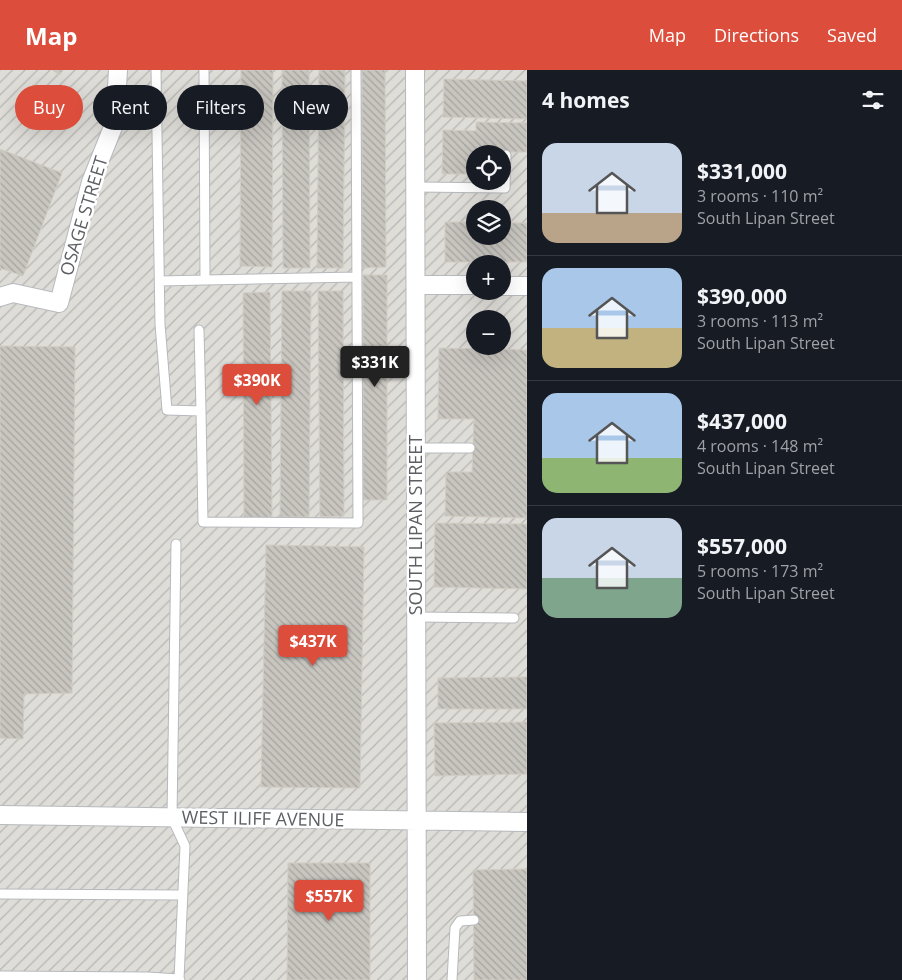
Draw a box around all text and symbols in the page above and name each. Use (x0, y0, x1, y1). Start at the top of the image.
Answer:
text: Map (25, 19, 77, 52)
text: Map (649, 23, 686, 47)
text: Directions (714, 23, 799, 47)
text: Saved (827, 23, 877, 47)
chip: Buy (15, 85, 83, 130)
chip: Rent (93, 85, 167, 130)
chip: Filters (177, 85, 264, 130)
chip: New (274, 85, 348, 130)
text: 4 homes (542, 86, 630, 114)
icon: filters (859, 86, 887, 114)
map controls (466, 145, 511, 355)
button: locate (466, 145, 511, 190)
street label: OSAGE STREET (53, 153, 113, 278)
text: $331,000 (697, 157, 787, 185)
icon: home (582, 163, 642, 223)
text: 3 rooms · 110 m² (697, 185, 823, 207)
button: layers (466, 200, 511, 245)
text: South Lipan Street (697, 207, 835, 229)
button: + (466, 255, 511, 300)
text: $390,000 (697, 282, 787, 310)
icon: home (582, 288, 642, 348)
button: − (466, 310, 511, 355)
text: 3 rooms · 113 m² (697, 310, 823, 332)
text: South Lipan Street (697, 332, 835, 354)
pin: $331K (340, 346, 410, 388)
text: $331K (351, 351, 399, 373)
pin: $390K (222, 364, 292, 406)
text: $390K (233, 369, 281, 391)
text: $437,000 (697, 407, 787, 435)
icon: home (582, 413, 642, 473)
street label: SOUTH LIPAN STREET (403, 435, 427, 615)
text: 4 rooms · 148 m² (697, 435, 823, 457)
text: South Lipan Street (697, 457, 835, 479)
text: $557,000 (697, 532, 787, 560)
icon: home (582, 538, 642, 598)
text: 5 rooms · 173 m² (697, 560, 823, 582)
text: South Lipan Street (697, 582, 835, 604)
pin: $437K (278, 624, 348, 667)
text: $437K (289, 630, 337, 652)
street label: WEST ILIFF AVENUE (182, 805, 345, 831)
pin: $557K (294, 880, 364, 922)
text: $557K (305, 885, 353, 907)

